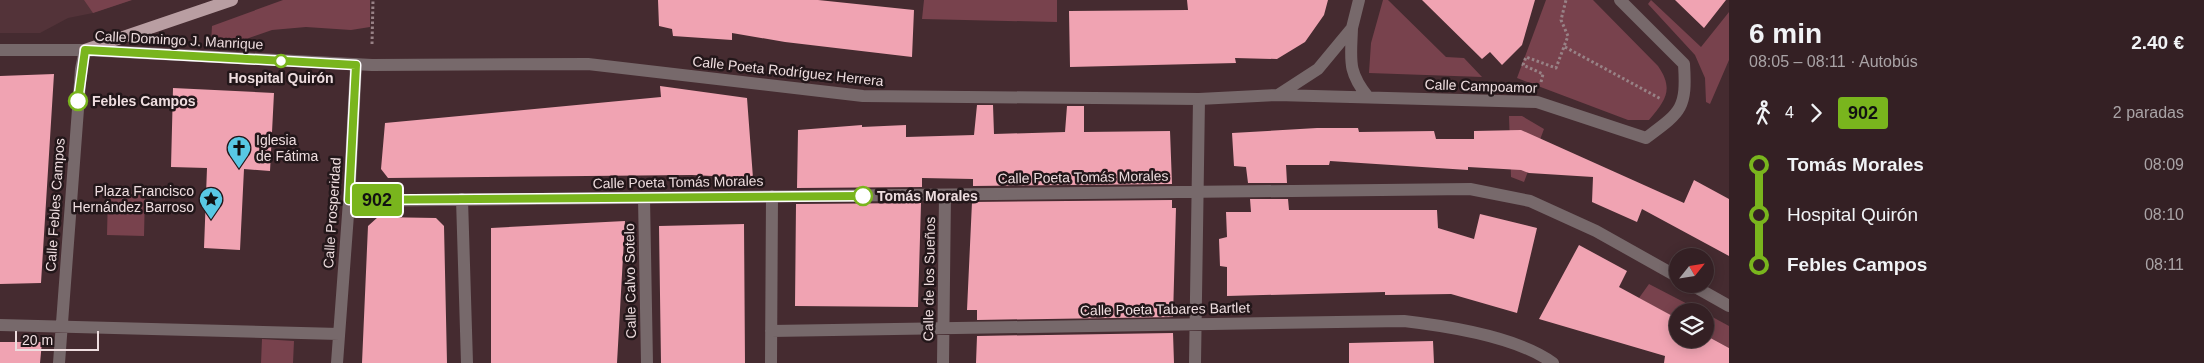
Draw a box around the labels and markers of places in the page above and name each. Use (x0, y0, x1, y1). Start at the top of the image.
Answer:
marker: Hospital Quirón (274, 54, 288, 68)
place label: Hospital Quirón (229, 70, 334, 86)
marker: Febles Campos (68, 91, 88, 111)
place label: Febles Campos (92, 93, 196, 109)
place label: Iglesia de Fátima (256, 132, 318, 164)
church icon: Iglesia de Fátima (226, 135, 252, 169)
place label: Plaza Francisco Hernández Barroso (73, 183, 194, 215)
place icon: Plaza Francisco Hernández Barroso (198, 186, 224, 220)
marker: Tomás Morales (853, 186, 873, 206)
place label: Tomás Morales (877, 188, 978, 204)

